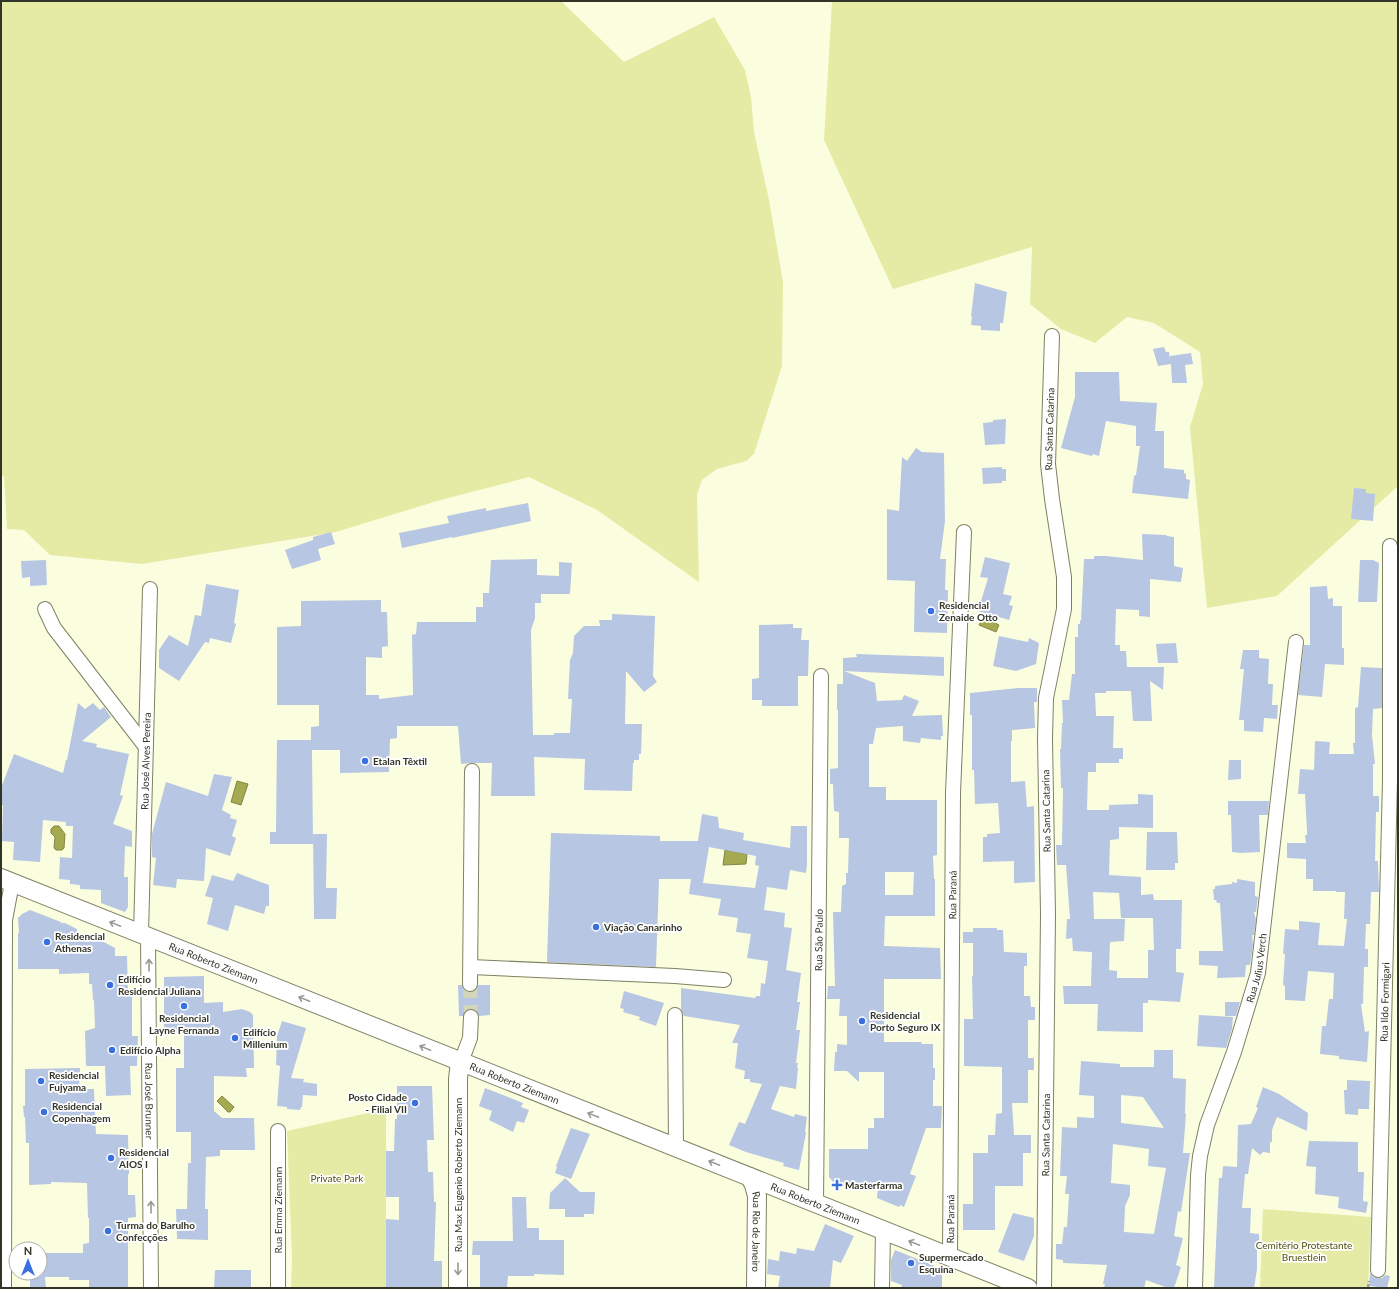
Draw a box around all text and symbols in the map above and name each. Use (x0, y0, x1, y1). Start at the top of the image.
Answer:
street label: Rua Santa Catarina (1042, 387, 1056, 471)
place label: Residencial Zenaide Otto (939, 599, 998, 623)
marker: Residencial Zenaide Otto (926, 606, 936, 616)
street label: Rua José Alves Pereira (138, 712, 153, 810)
place label: Etalan Têxtil (373, 755, 427, 767)
marker: Etalan Têxtil (360, 756, 370, 766)
street label: Rua Santa Catarina (1039, 769, 1053, 853)
street label: Rua Paraná (946, 870, 958, 920)
street label: Rua São Paulo (812, 909, 825, 971)
one-way arrow (109, 919, 121, 927)
place label: Viação Canarinho (603, 921, 683, 933)
marker: Viação Canarinho (591, 922, 601, 932)
place label: Residencial Athenas (54, 930, 105, 954)
street label: Rua Julius Verch (1243, 933, 1269, 1004)
marker: Residencial Athenas (42, 937, 52, 947)
street label: Rua Roberto Ziemann (167, 940, 260, 986)
one-way arrow (145, 959, 153, 972)
street label: Rua Ildo Formigari (1378, 962, 1392, 1042)
place label: Edifício Residencial Juliana (118, 973, 201, 997)
marker: Edifício Residencial Juliana (105, 980, 115, 990)
one-way arrow (298, 995, 310, 1003)
marker: Residencial Layne Fernanda (179, 1001, 189, 1011)
place label: Residencial Porto Seguro IX (870, 1009, 941, 1033)
place label: Residencial Layne Fernanda (149, 1012, 219, 1036)
marker: Residencial Porto Seguro IX (857, 1016, 867, 1026)
place label: Edifício Millenium (243, 1026, 287, 1050)
marker: Edifício Millenium (230, 1033, 240, 1043)
one-way arrow (419, 1043, 431, 1051)
place label: Edifício Alpha (120, 1044, 181, 1056)
marker: Edifício Alpha (107, 1045, 117, 1055)
street label: Rua Roberto Ziemann (468, 1060, 561, 1106)
street label: Rua José Brunner (143, 1063, 156, 1140)
place label: Residencial Fujyama (49, 1069, 99, 1093)
marker: Residencial Fujyama (36, 1076, 46, 1086)
place label: Posto Cidade - Filial VII (348, 1091, 408, 1115)
street label: Rua Santa Catarina (1039, 1093, 1052, 1177)
marker: Posto Cidade - Filial VII (410, 1098, 420, 1108)
street label: Rua Max Eugenio Roberto Ziemann (452, 1098, 464, 1252)
place label: Residencial Copenhagem (52, 1100, 111, 1124)
marker: Residencial Copenhagem (39, 1107, 49, 1117)
one-way arrow (588, 1110, 600, 1118)
place label: Residencial AIOS I (118, 1146, 169, 1170)
marker: Residencial AIOS I (106, 1153, 116, 1163)
one-way arrow (708, 1159, 720, 1166)
street label: Rua Emma Ziemann (272, 1167, 284, 1253)
park label: Private Park (311, 1172, 364, 1184)
place label: Masterfarma (845, 1179, 902, 1191)
street label: Rua Roberto Ziemann (769, 1180, 862, 1226)
marker: Masterfarma (832, 1180, 842, 1190)
street label: Rua Rio de Janeiro (750, 1190, 763, 1272)
street label: Rua Paraná (944, 1194, 956, 1244)
one-way arrow (147, 1201, 155, 1214)
place label: Turma do Barulho Confecções (116, 1219, 195, 1243)
marker: Turma do Barulho Confecções (103, 1226, 113, 1236)
one-way arrow (908, 1238, 920, 1246)
park label: Cemitério Protestante Bruestlein (1256, 1239, 1352, 1263)
north arrow (8, 1241, 48, 1281)
text: N (24, 1244, 32, 1257)
place label: Supermercado Esquina (919, 1251, 984, 1275)
marker: Supermercado Esquina (906, 1258, 916, 1268)
one-way arrow (454, 1262, 462, 1275)

